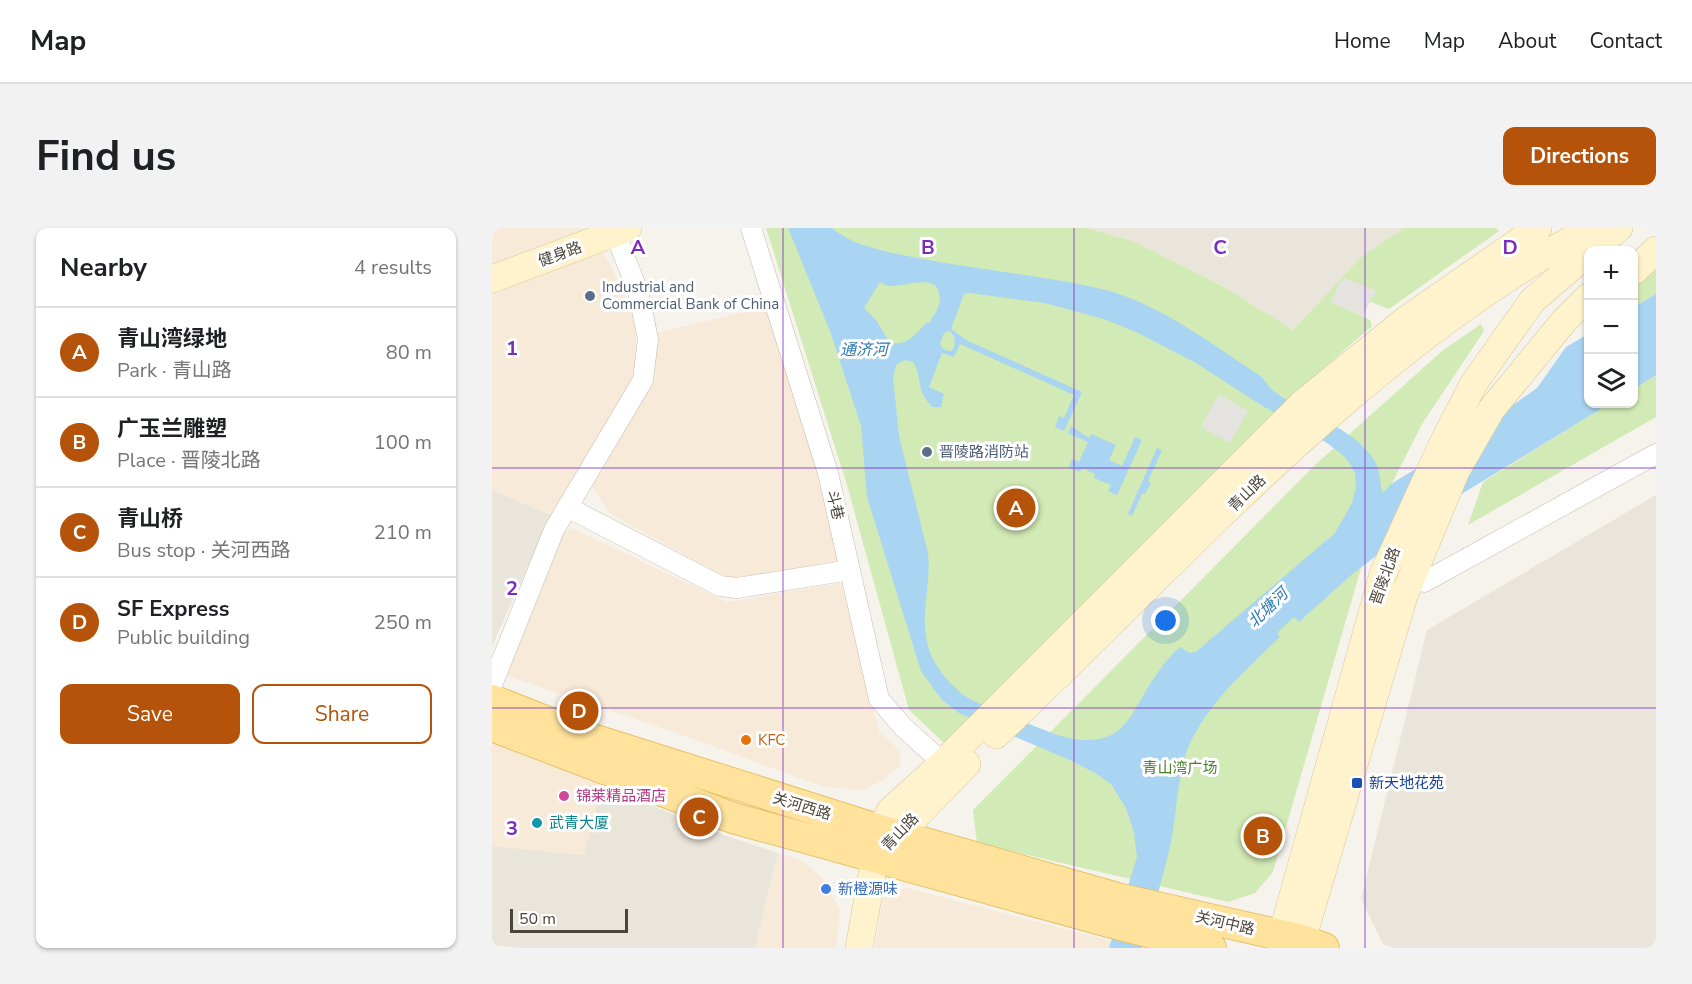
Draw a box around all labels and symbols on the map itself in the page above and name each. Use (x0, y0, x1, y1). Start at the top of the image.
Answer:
text: A (631, 234, 646, 261)
text: B (921, 234, 935, 261)
text: C (1213, 234, 1227, 261)
text: D (1502, 234, 1518, 261)
street label: 健身路 (535, 237, 585, 271)
place label: Industrial and Commercial Bank of China (602, 277, 779, 314)
marker: Industrial and Commercial Bank of China (583, 289, 597, 303)
text: 1 (506, 335, 518, 362)
water label: 通济河 (840, 339, 891, 361)
place label: 晋陵路消防站 (939, 442, 1029, 462)
marker: 晋陵路消防站 (920, 445, 934, 459)
street label: 青山路 (1224, 470, 1270, 516)
pin: A (996, 486, 1036, 530)
street label: 斗巷 (822, 488, 848, 522)
street label: 晋陵北路 (1365, 544, 1405, 608)
text: 2 (506, 575, 518, 602)
water label: 北塘河 (1243, 581, 1295, 633)
your location (1151, 606, 1180, 635)
pin: D (560, 688, 598, 734)
place label: KFC (758, 730, 785, 750)
marker: KFC (739, 733, 753, 747)
park label: 青山湾广场 (1142, 758, 1218, 778)
place label: 新天地花苑 (1369, 773, 1444, 793)
marker: 新天地花苑 (1350, 776, 1364, 790)
place label: 锦莱精品酒店 (576, 786, 666, 806)
street label: 关河西路 (770, 788, 834, 824)
marker: 锦莱精品酒店 (557, 789, 571, 803)
pin: C (680, 794, 718, 840)
street label: 青山路 (877, 809, 923, 855)
place label: 武青大厦 (549, 813, 609, 833)
pin: B (1244, 814, 1282, 858)
text: 3 (506, 815, 518, 842)
marker: 武青大厦 (530, 816, 544, 830)
place label: 新橙源味 (838, 879, 898, 899)
marker: 新橙源味 (819, 882, 833, 896)
scale bar (510, 906, 628, 934)
street label: 关河中路 (1194, 907, 1256, 939)

